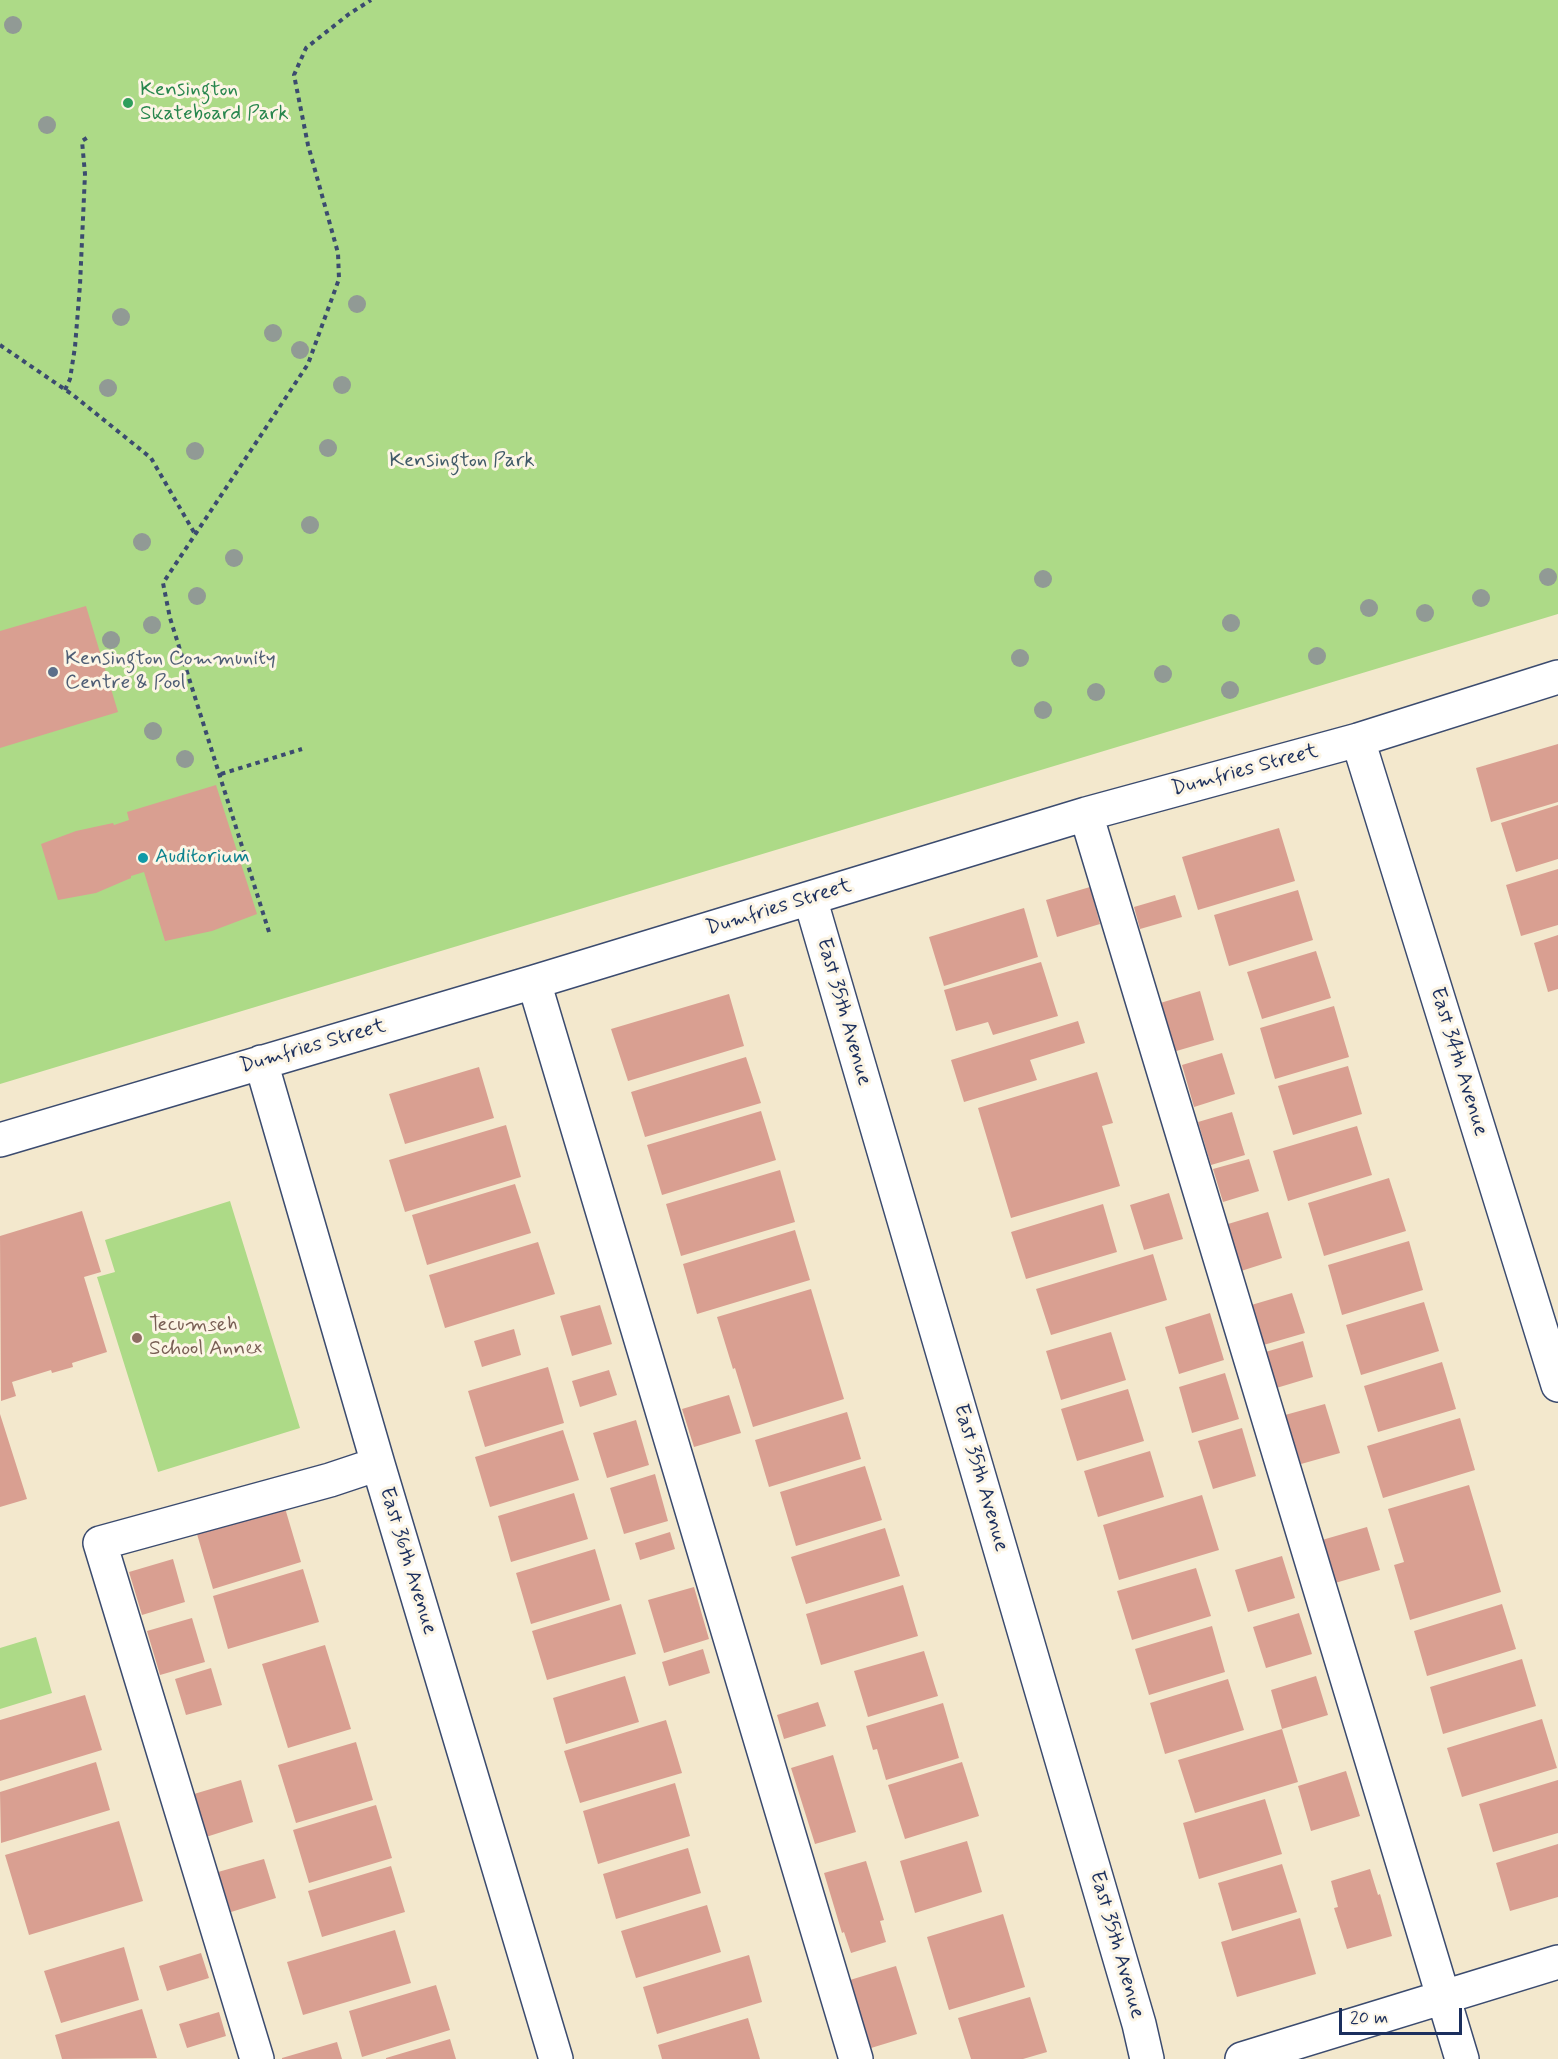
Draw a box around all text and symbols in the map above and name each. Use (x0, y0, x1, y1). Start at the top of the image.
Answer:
place label: Kensington Skateboard Park (140, 78, 289, 128)
marker: Kensington Skateboard Park (121, 96, 135, 110)
park label: Kensington Park (389, 449, 535, 475)
place label: Kensington Community Centre & Pool (65, 647, 276, 697)
marker: Kensington Community Centre & Pool (46, 665, 60, 679)
street label: Dumfries Street (1169, 739, 1321, 803)
place label: Auditorium (155, 845, 250, 871)
marker: Auditorium (136, 851, 150, 865)
street label: Dumfries Street (703, 874, 855, 942)
street label: East 35th Avenue (810, 935, 876, 1089)
street label: East 34th Avenue (1423, 985, 1493, 1139)
street label: Dumfries Street (237, 1014, 389, 1080)
place label: Tecumseh School Annex (149, 1313, 262, 1363)
marker: Tecumseh School Annex (130, 1331, 144, 1345)
street label: East 35th Avenue (947, 1401, 1013, 1555)
street label: East 36th Avenue (373, 1484, 441, 1638)
street label: East 35th Avenue (1083, 1868, 1149, 2022)
scale bar (1342, 1996, 1465, 2034)
text: 20 m (1350, 2006, 1388, 2030)

